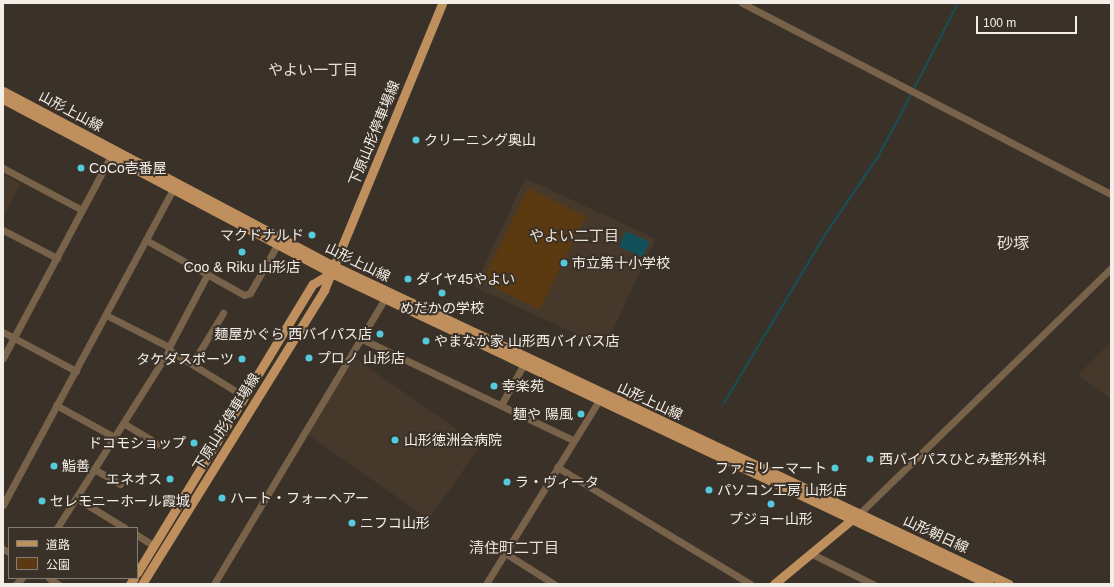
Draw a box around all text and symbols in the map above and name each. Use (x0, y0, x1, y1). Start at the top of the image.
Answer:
scale bar (978, 8, 1079, 34)
text: 100 m (983, 16, 1016, 30)
district label: やよい一丁目 (268, 61, 358, 79)
street label: 下原山形停車場線 (345, 78, 403, 188)
street label: 山形上山線 (36, 87, 106, 135)
place label: クリーニング奥山 (424, 132, 536, 148)
marker: クリーニング奥山 (411, 135, 421, 145)
place label: CoCo壱番屋 (89, 160, 167, 176)
marker: CoCo壱番屋 (76, 163, 86, 173)
place label: マクドナルド (220, 227, 304, 243)
district label: やよい二丁目 (529, 227, 619, 245)
marker: マクドナルド (307, 230, 317, 240)
district label: 砂塚 (997, 234, 1029, 254)
street label: 山形上山線 (323, 239, 393, 285)
marker: Coo & Riku 山形店 (237, 247, 247, 257)
place label: 市立第十小学校 (572, 255, 670, 271)
marker: 市立第十小学校 (559, 258, 569, 268)
place label: Coo & Riku 山形店 (184, 259, 300, 275)
place label: ダイヤ45やよい (416, 271, 516, 287)
marker: ダイヤ45やよい (403, 274, 413, 284)
marker: めだかの学校 (437, 288, 447, 298)
place label: めだかの学校 (400, 300, 484, 316)
place label: 麺屋かぐら 西バイパス店 (214, 326, 372, 342)
marker: 麺屋かぐら 西バイパス店 (375, 329, 385, 339)
place label: やまなか家 山形西バイパス店 (434, 333, 620, 349)
marker: やまなか家 山形西バイパス店 (421, 336, 431, 346)
place label: プロノ 山形店 (317, 350, 405, 366)
place label: タケダスポーツ (136, 351, 234, 367)
marker: プロノ 山形店 (304, 353, 314, 363)
marker: タケダスポーツ (237, 354, 247, 364)
street label: 下原山形停車場線 (189, 370, 263, 474)
place label: 幸楽苑 (502, 378, 544, 394)
street label: 山形上山線 (615, 379, 685, 423)
marker: 幸楽苑 (489, 381, 499, 391)
place label: 麺や 陽風 (513, 406, 573, 422)
marker: 麺や 陽風 (576, 409, 586, 419)
place label: 山形徳洲会病院 (404, 432, 502, 448)
marker: 山形徳洲会病院 (389, 434, 401, 446)
place label: ドコモショップ (88, 435, 186, 451)
marker: ドコモショップ (189, 438, 199, 448)
place label: 西バイパスひとみ整形外科 (879, 451, 1047, 467)
marker: 西バイパスひとみ整形外科 (864, 453, 876, 465)
place label: 鮨善 (62, 458, 90, 474)
place label: ファミリーマート (715, 460, 827, 476)
marker: 鮨善 (49, 461, 59, 471)
marker: ファミリーマート (830, 463, 840, 473)
place label: エネオス (106, 471, 162, 487)
marker: エネオス (165, 474, 175, 484)
place label: ラ・ヴィータ (515, 474, 599, 490)
marker: ラ・ヴィータ (502, 477, 512, 487)
place label: パソコン工房 山形店 (717, 482, 847, 498)
marker: パソコン工房 山形店 (704, 485, 714, 495)
place label: ハート・フォーヘアー (230, 490, 369, 506)
place label: セレモニーホール霞城 (50, 493, 190, 509)
marker: ハート・フォーヘアー (217, 493, 227, 503)
marker: セレモニーホール霞城 (37, 496, 47, 506)
marker: プジョー山形 (766, 499, 776, 509)
place label: プジョー山形 (729, 511, 813, 527)
street label: 山形朝日線 (901, 512, 971, 556)
place label: ニフコ山形 (360, 515, 430, 531)
marker: ニフコ山形 (347, 518, 357, 528)
legend (8, 527, 138, 579)
text: 道路 (46, 538, 70, 552)
district label: 清住町二丁目 (469, 539, 559, 557)
text: 公園 (46, 558, 70, 572)

